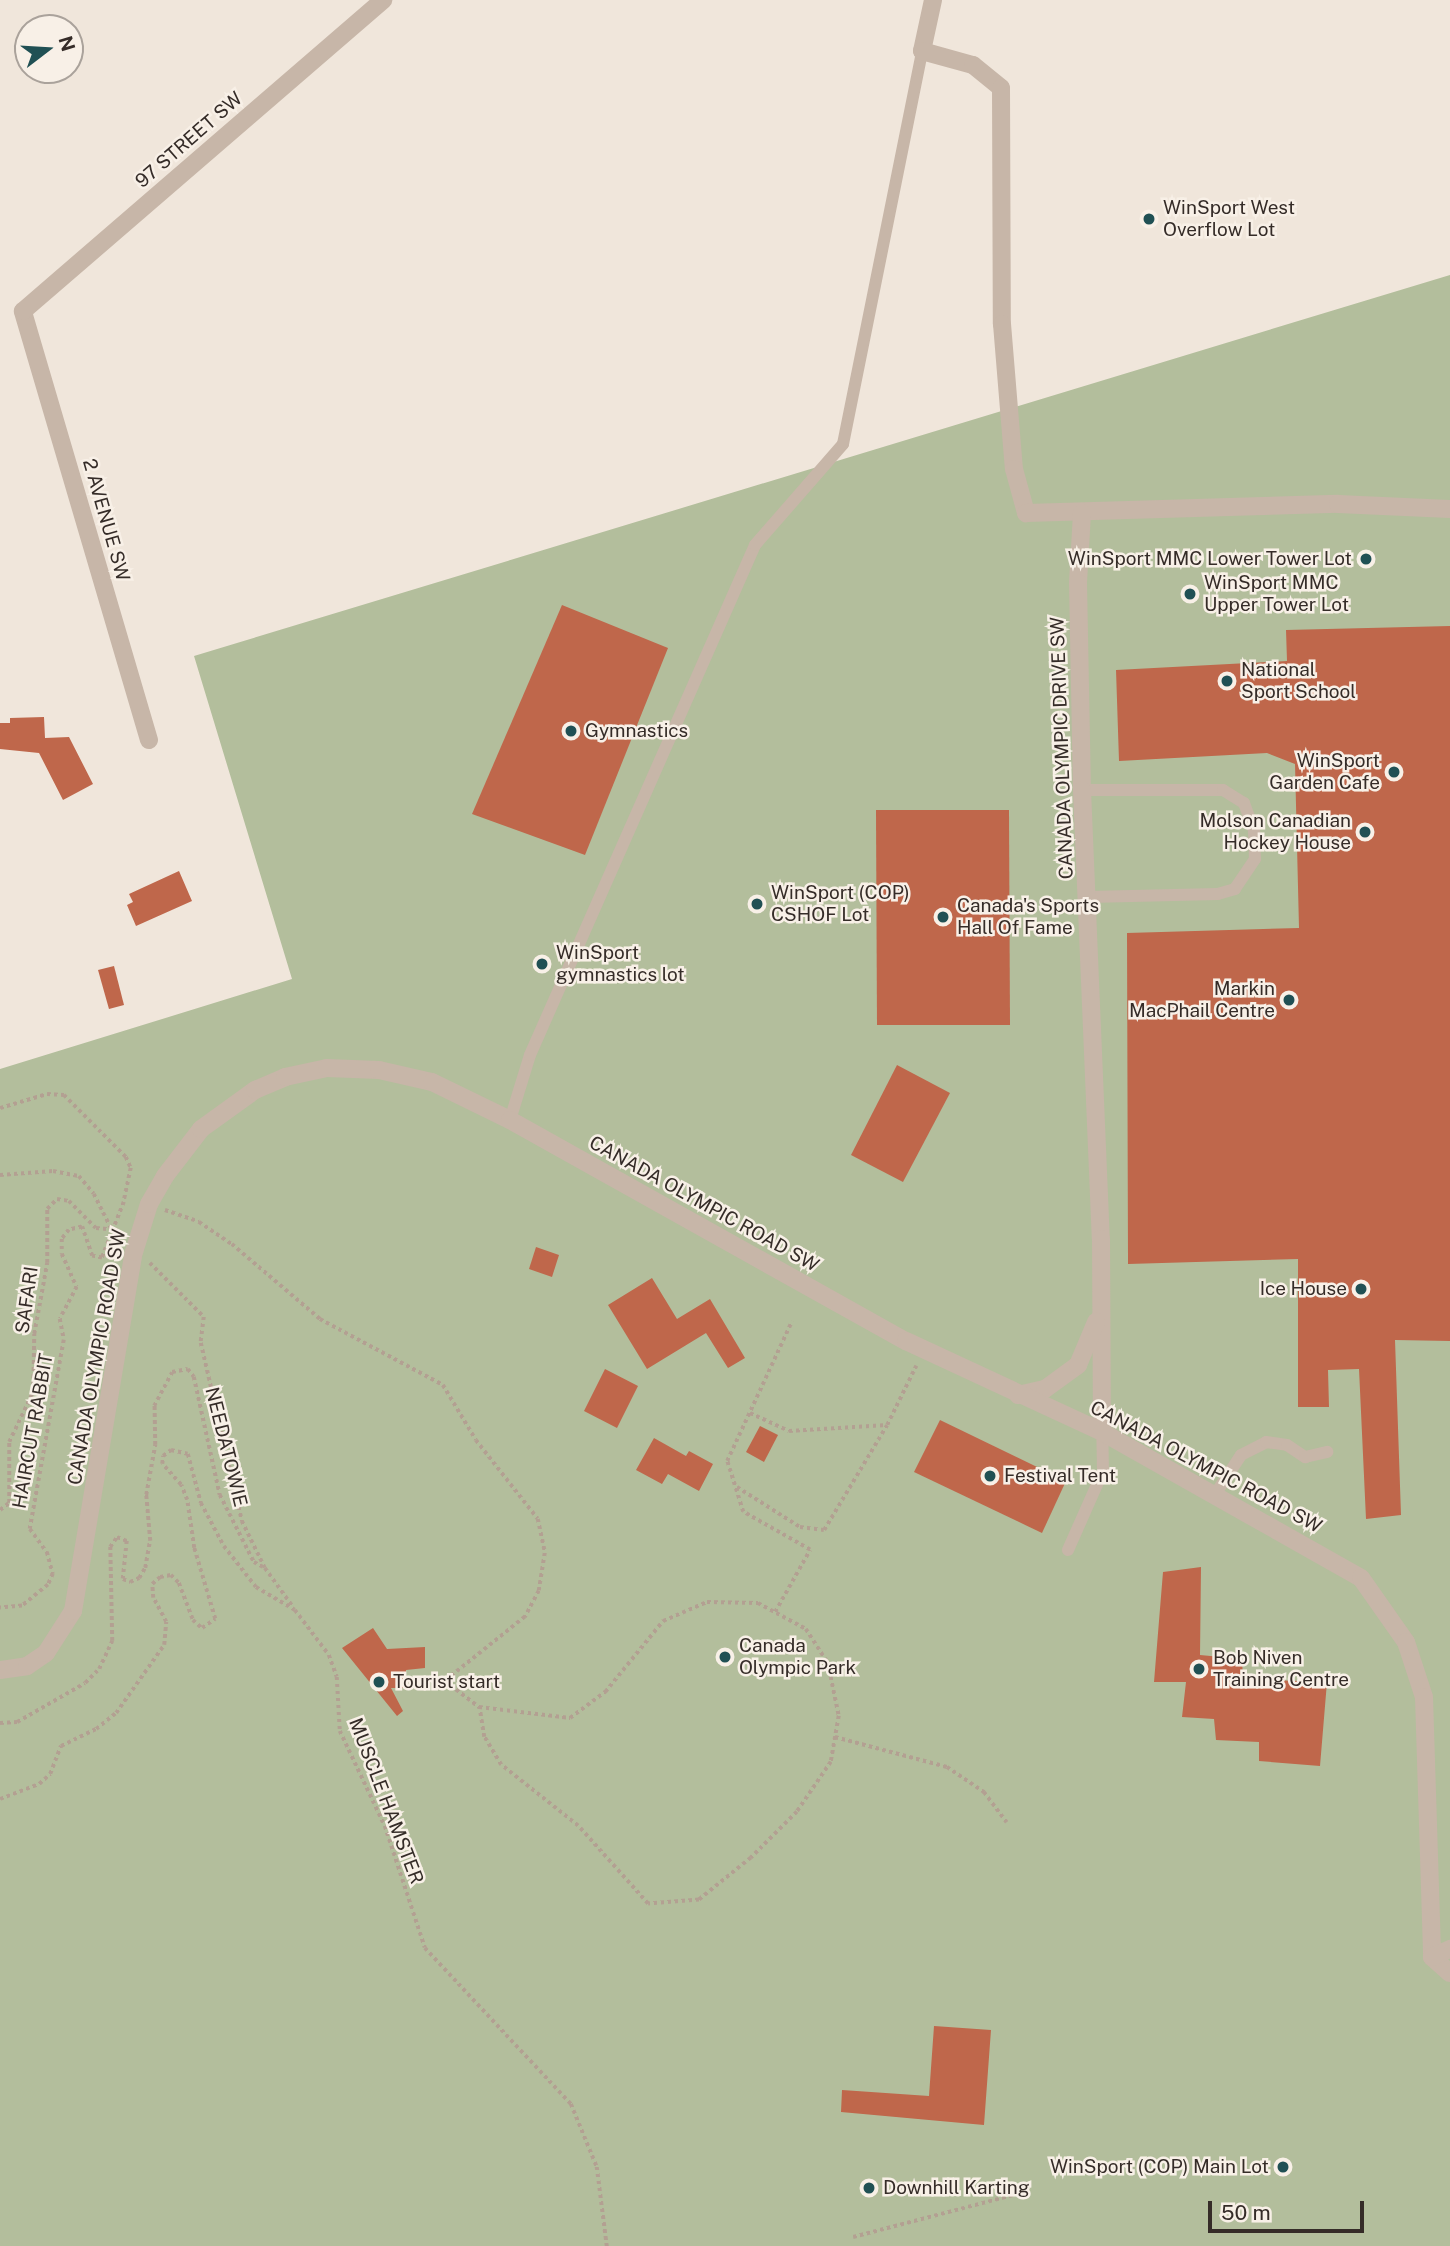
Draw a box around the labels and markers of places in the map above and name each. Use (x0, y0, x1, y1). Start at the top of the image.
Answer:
place label: WinSport West Overflow Lot (1163, 197, 1296, 241)
marker: WinSport West Overflow Lot (1141, 211, 1157, 227)
place label: WinSport MMC Lower Tower Lot (1068, 548, 1352, 570)
marker: WinSport MMC Lower Tower Lot (1358, 551, 1374, 567)
place label: WinSport MMC Upper Tower Lot (1204, 572, 1349, 616)
marker: WinSport MMC Upper Tower Lot (1182, 586, 1198, 602)
place label: National Sport School (1241, 659, 1356, 703)
marker: National Sport School (1219, 673, 1235, 689)
place label: Gymnastics (585, 720, 688, 742)
marker: Gymnastics (563, 723, 579, 739)
place label: WinSport Garden Cafe (1269, 750, 1380, 794)
marker: WinSport Garden Cafe (1386, 764, 1402, 780)
place label: Molson Canadian Hockey House (1200, 810, 1351, 854)
marker: Molson Canadian Hockey House (1357, 824, 1373, 840)
place label: WinSport (COP) CSHOF Lot (771, 882, 910, 926)
place label: Canada's Sports Hall Of Fame (957, 895, 1099, 939)
marker: WinSport (COP) CSHOF Lot (749, 896, 765, 912)
marker: Canada's Sports Hall Of Fame (935, 909, 951, 925)
place label: WinSport gymnastics lot (556, 942, 685, 986)
marker: WinSport gymnastics lot (534, 956, 550, 972)
place label: Markin MacPhail Centre (1129, 978, 1275, 1022)
marker: Markin MacPhail Centre (1281, 992, 1297, 1008)
place label: Ice House (1260, 1278, 1347, 1300)
marker: Ice House (1353, 1281, 1369, 1297)
place label: Festival Tent (1004, 1465, 1116, 1487)
marker: Festival Tent (982, 1468, 998, 1484)
place label: Canada Olympic Park (739, 1635, 856, 1679)
place label: Bob Niven Training Centre (1213, 1647, 1349, 1691)
marker: Canada Olympic Park (717, 1649, 733, 1665)
marker: Bob Niven Training Centre (1191, 1661, 1207, 1677)
place label: Tourist start (393, 1671, 500, 1693)
marker: Tourist start (371, 1674, 387, 1690)
place label: WinSport (COP) Main Lot (1050, 2156, 1269, 2178)
marker: WinSport (COP) Main Lot (1275, 2159, 1291, 2175)
place label: Downhill Karting (883, 2177, 1030, 2199)
marker: Downhill Karting (861, 2180, 877, 2196)

